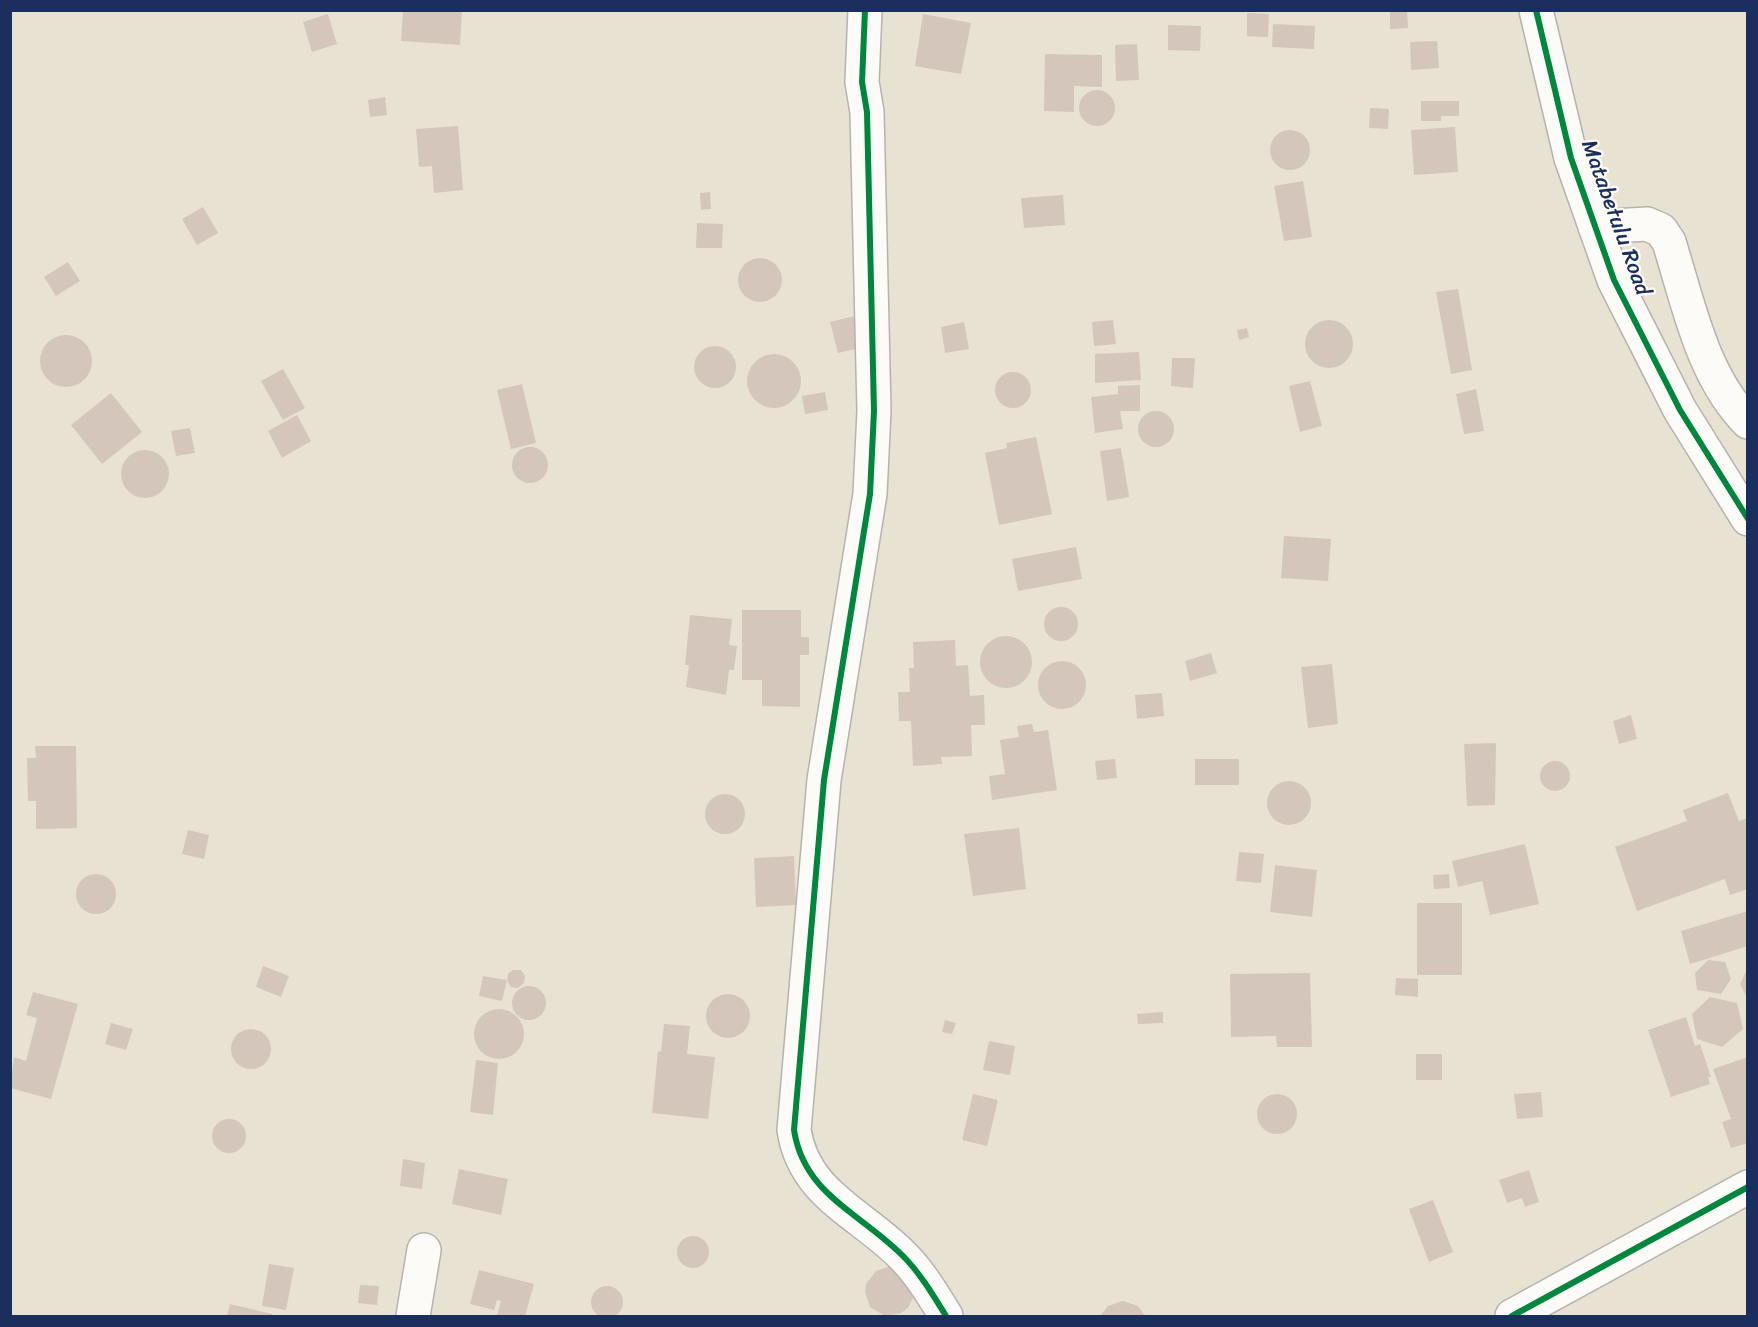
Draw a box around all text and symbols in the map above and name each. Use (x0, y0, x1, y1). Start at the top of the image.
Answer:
street label: Matabetulu Road (1575, 137, 1655, 299)

